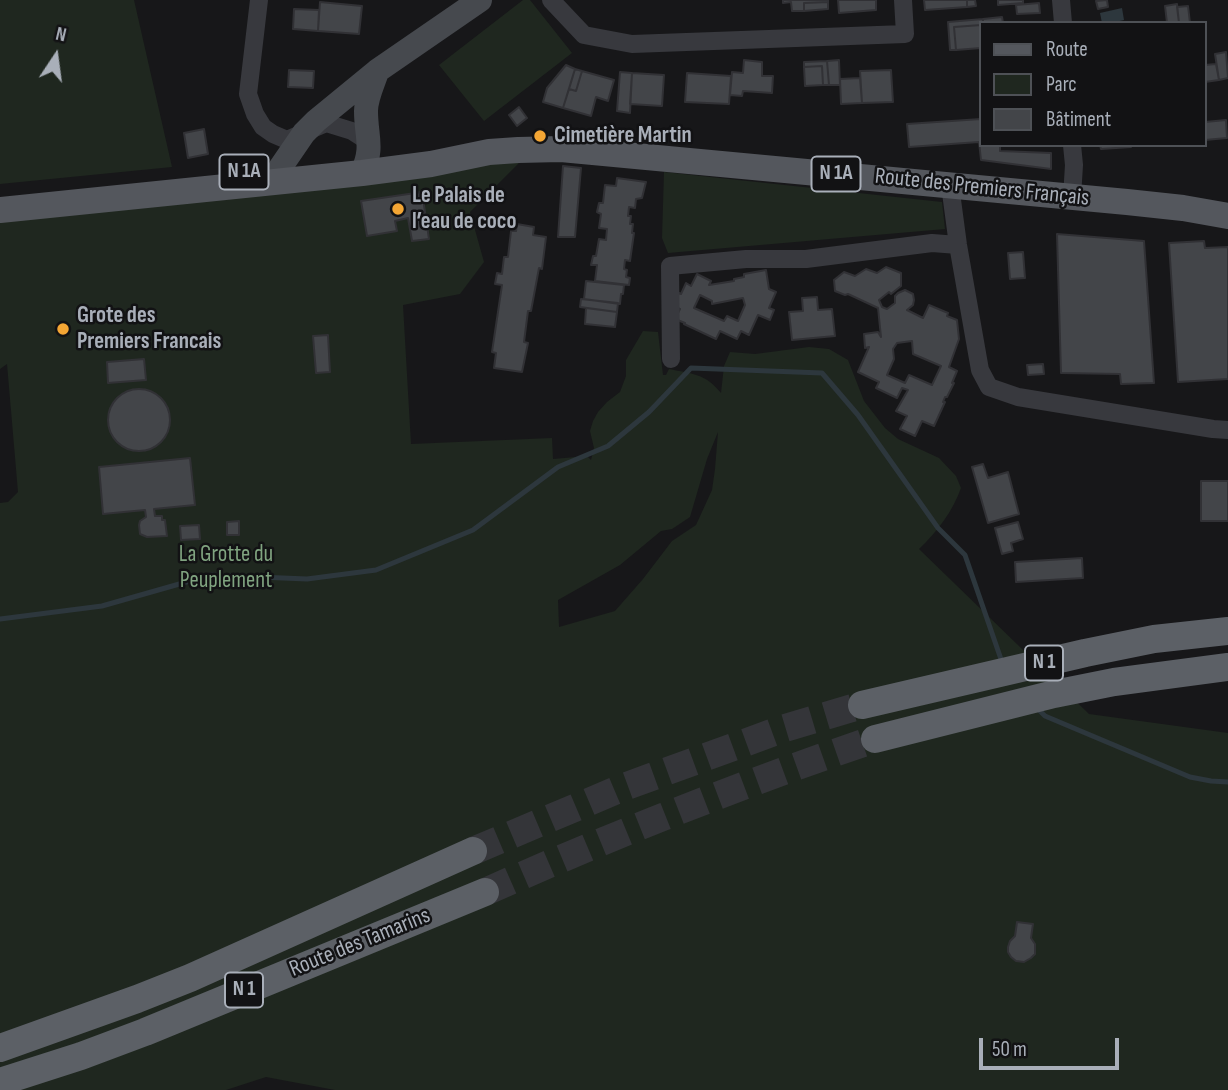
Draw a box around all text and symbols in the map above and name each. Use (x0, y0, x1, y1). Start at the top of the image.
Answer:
north arrow (21, 21, 91, 91)
legend (979, 21, 1207, 147)
text: N (53, 23, 68, 47)
text: Route (1046, 37, 1088, 62)
text: Parc (1046, 72, 1077, 97)
text: Bâtiment (1046, 107, 1111, 132)
place label: Cimetière Martin (554, 122, 692, 150)
marker: Cimetière Martin (532, 128, 548, 144)
road number: N 1A (219, 154, 268, 190)
road number: N 1A (812, 156, 860, 192)
street label: Route des Premiers Français (873, 163, 1091, 213)
place label: Le Palais de l’eau de coco (412, 182, 517, 236)
marker: Le Palais de l’eau de coco (390, 201, 406, 217)
place label: Grote des Premiers Francais (77, 302, 221, 356)
marker: Grote des Premiers Francais (55, 321, 71, 337)
park label: La Grotte du Peuplement (179, 541, 273, 595)
road number: N 1 (1025, 646, 1063, 680)
street label: Route des Tamarins (286, 902, 434, 984)
road number: N 1 (225, 972, 263, 1007)
scale bar (983, 1024, 1123, 1068)
text: 50 m (992, 1037, 1027, 1062)

